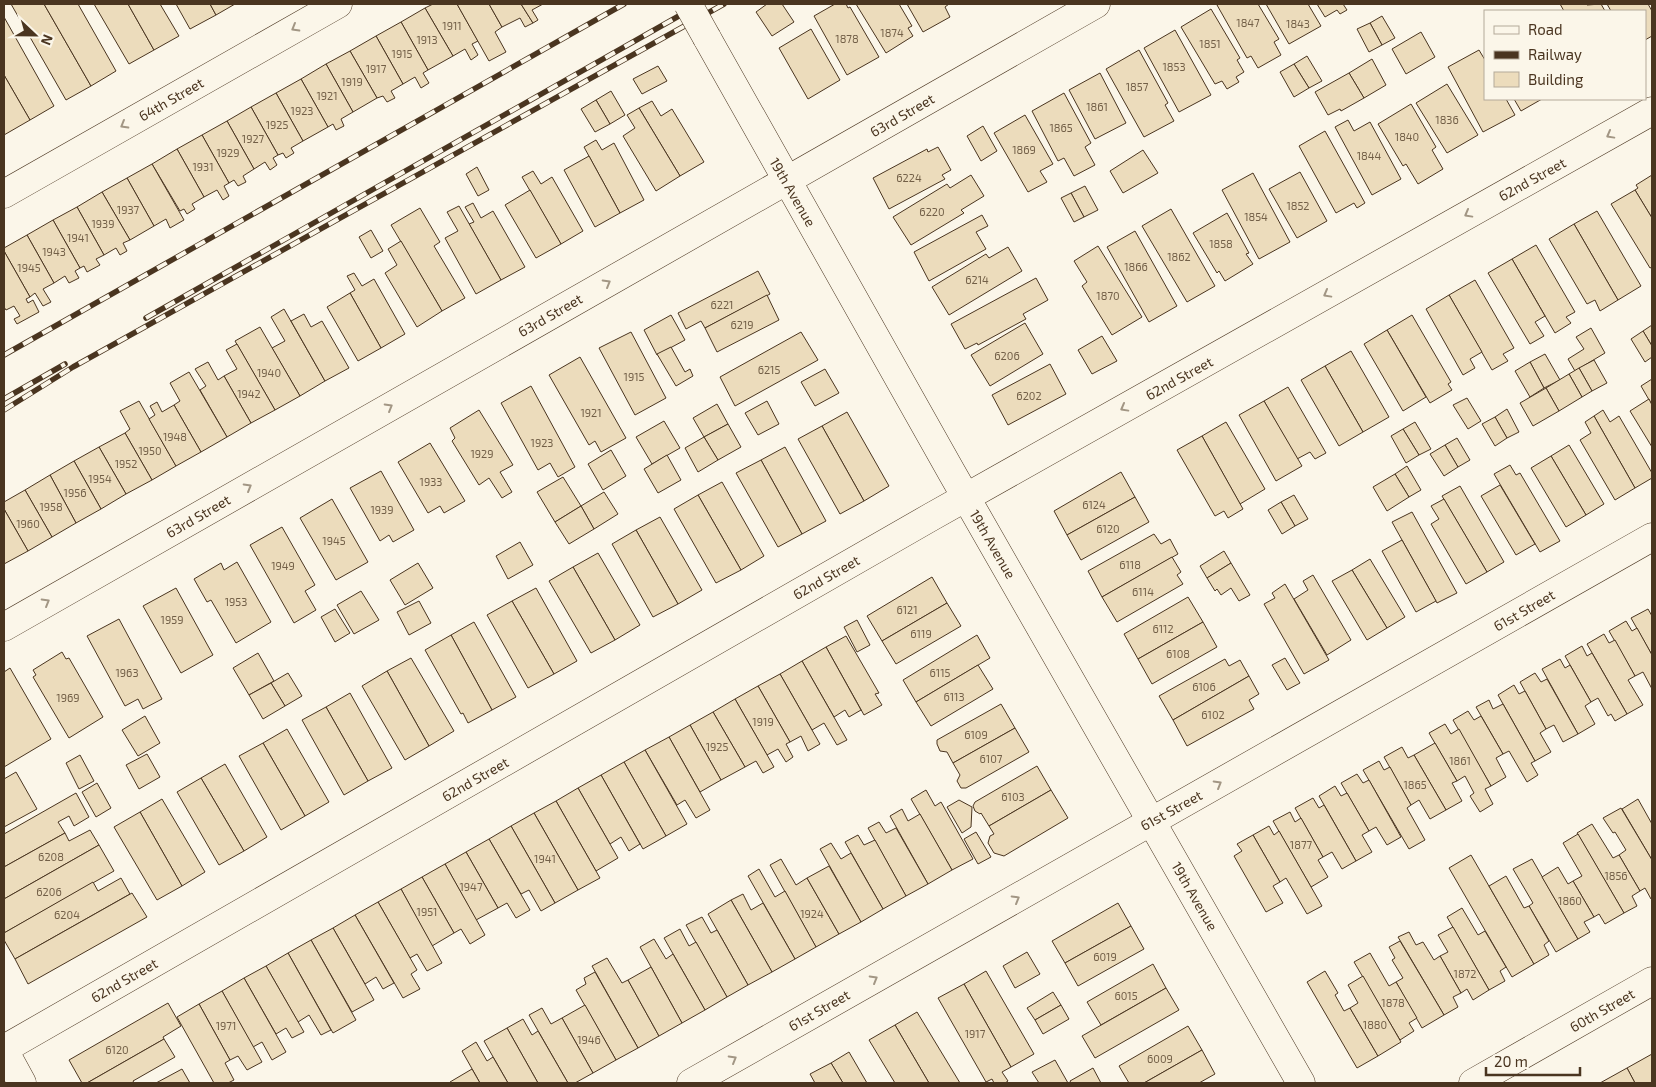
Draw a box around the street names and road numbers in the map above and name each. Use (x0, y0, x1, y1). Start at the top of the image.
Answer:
street label: 64th Street (136, 74, 206, 124)
street label: 63rd Street (867, 90, 937, 140)
street label: 62nd Street (1495, 154, 1569, 204)
street label: 19th Avenue (766, 155, 820, 229)
street label: 63rd Street (515, 290, 585, 340)
street label: 62nd Street (1142, 353, 1216, 403)
street label: 63rd Street (163, 491, 233, 541)
street label: 19th Avenue (966, 507, 1020, 581)
street label: 62nd Street (790, 551, 862, 603)
street label: 61st Street (1490, 586, 1558, 634)
street label: 62nd Street (439, 753, 511, 805)
street label: 61st Street (1137, 786, 1205, 834)
street label: 19th Avenue (1168, 859, 1222, 933)
street label: 62nd Street (88, 954, 160, 1006)
street label: 60th Street (1567, 985, 1637, 1035)
street label: 61st Street (785, 986, 853, 1034)

